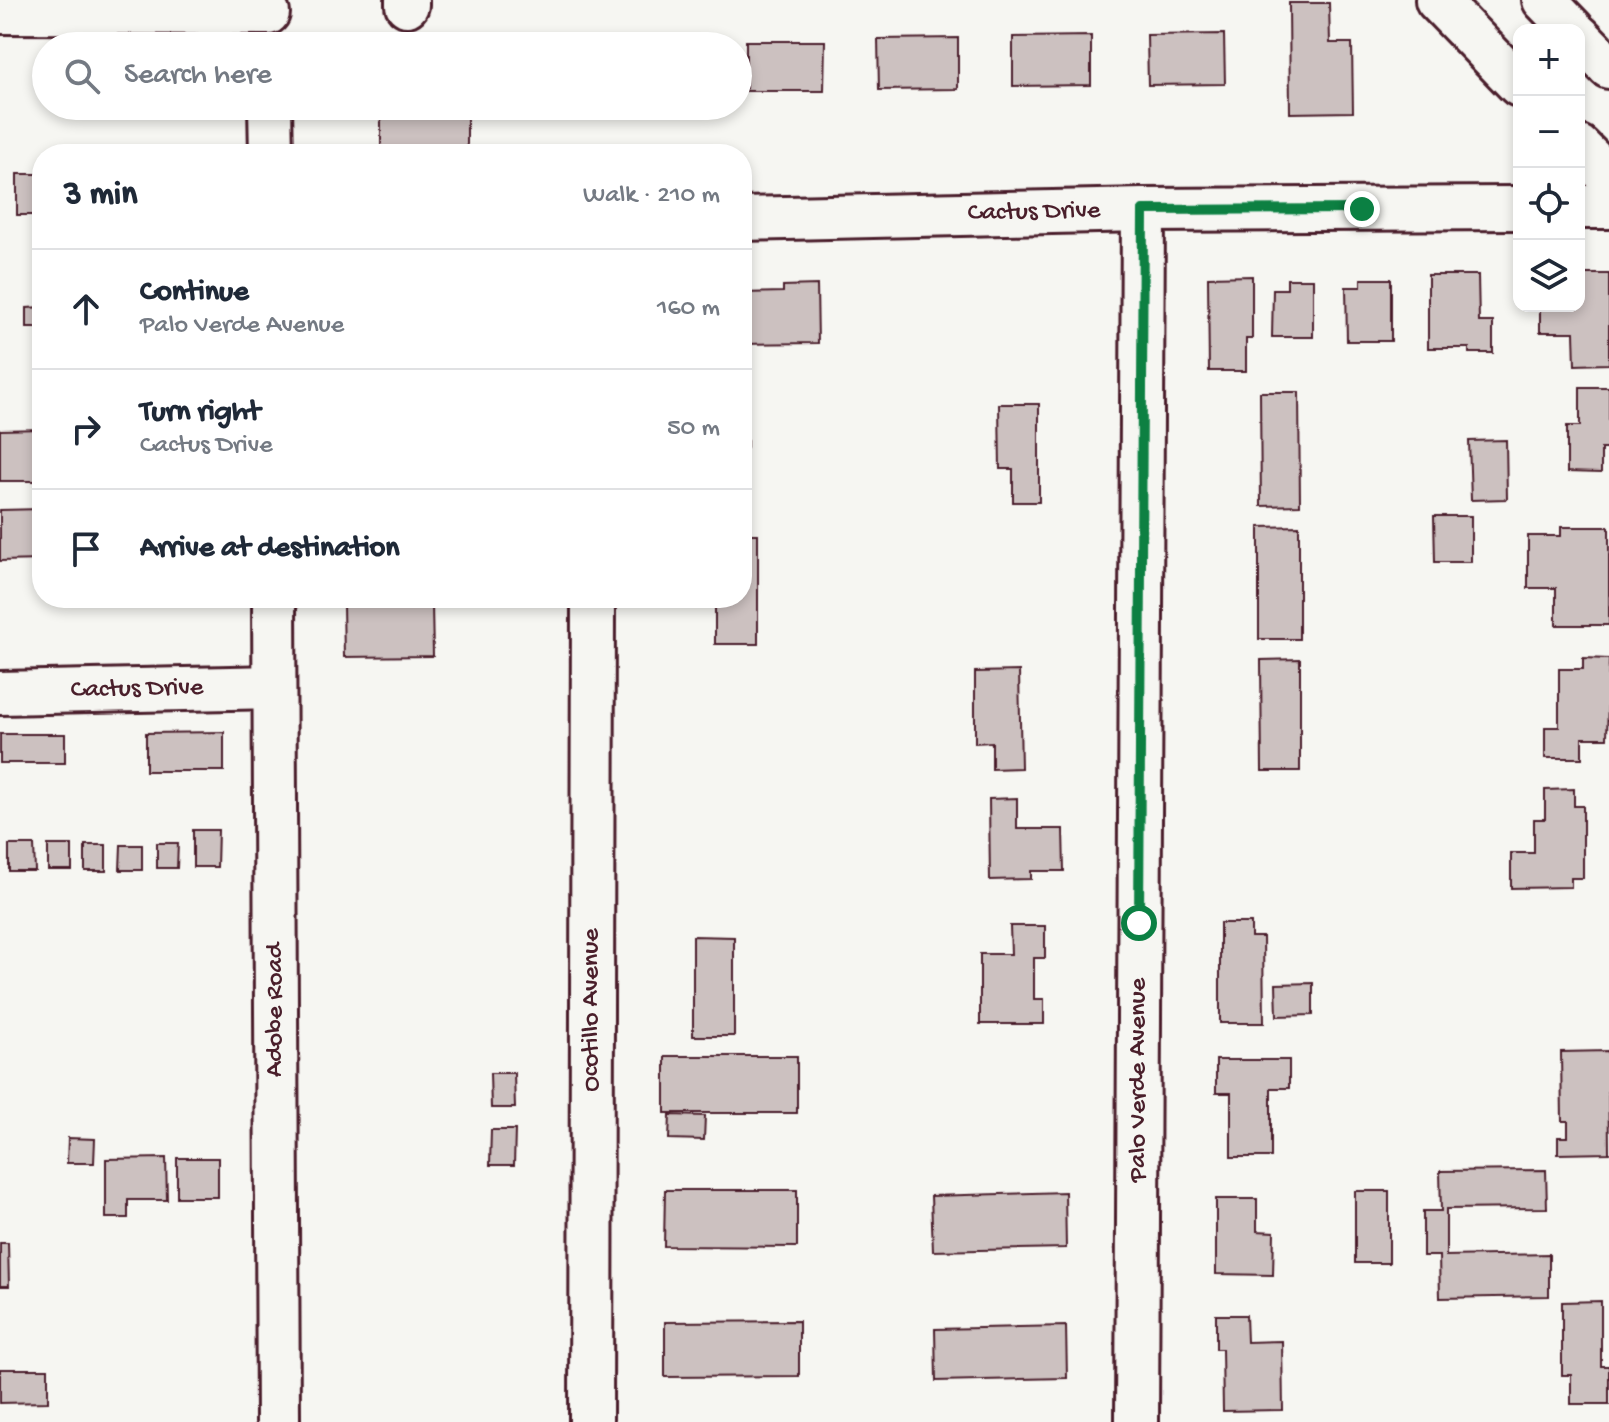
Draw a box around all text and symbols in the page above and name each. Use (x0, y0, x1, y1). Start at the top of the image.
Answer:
map controls (1513, 24, 1585, 312)
button: + (1513, 24, 1585, 96)
search box (32, 32, 752, 120)
icon: search (60, 54, 104, 98)
text: Search here (124, 59, 272, 94)
button: − (1513, 96, 1585, 168)
button: locate (1513, 168, 1585, 240)
text: 3 min (64, 176, 137, 216)
text: Walk · 210 m (583, 181, 720, 212)
route end (1344, 191, 1380, 227)
street label: Cactus Drive (967, 196, 1101, 230)
button: layers (1513, 240, 1585, 312)
text: Continue (140, 276, 249, 311)
icon: ahead (64, 287, 108, 331)
text: 160 m (657, 294, 720, 325)
text: Palo Verde Avenue (140, 311, 344, 342)
text: Turn right (140, 396, 260, 431)
icon: right (64, 407, 108, 451)
text: 50 m (667, 414, 720, 445)
text: Cactus Drive (140, 431, 273, 462)
icon: arrive (64, 527, 108, 571)
text: Arrive at destination (140, 532, 400, 567)
street label: Cactus Drive (70, 673, 204, 707)
route start (1121, 905, 1157, 941)
street label: Ocotillo Avenue (577, 928, 608, 1092)
street label: Adobe Road (261, 941, 292, 1077)
street label: Palo Verde Avenue (1124, 977, 1155, 1183)

